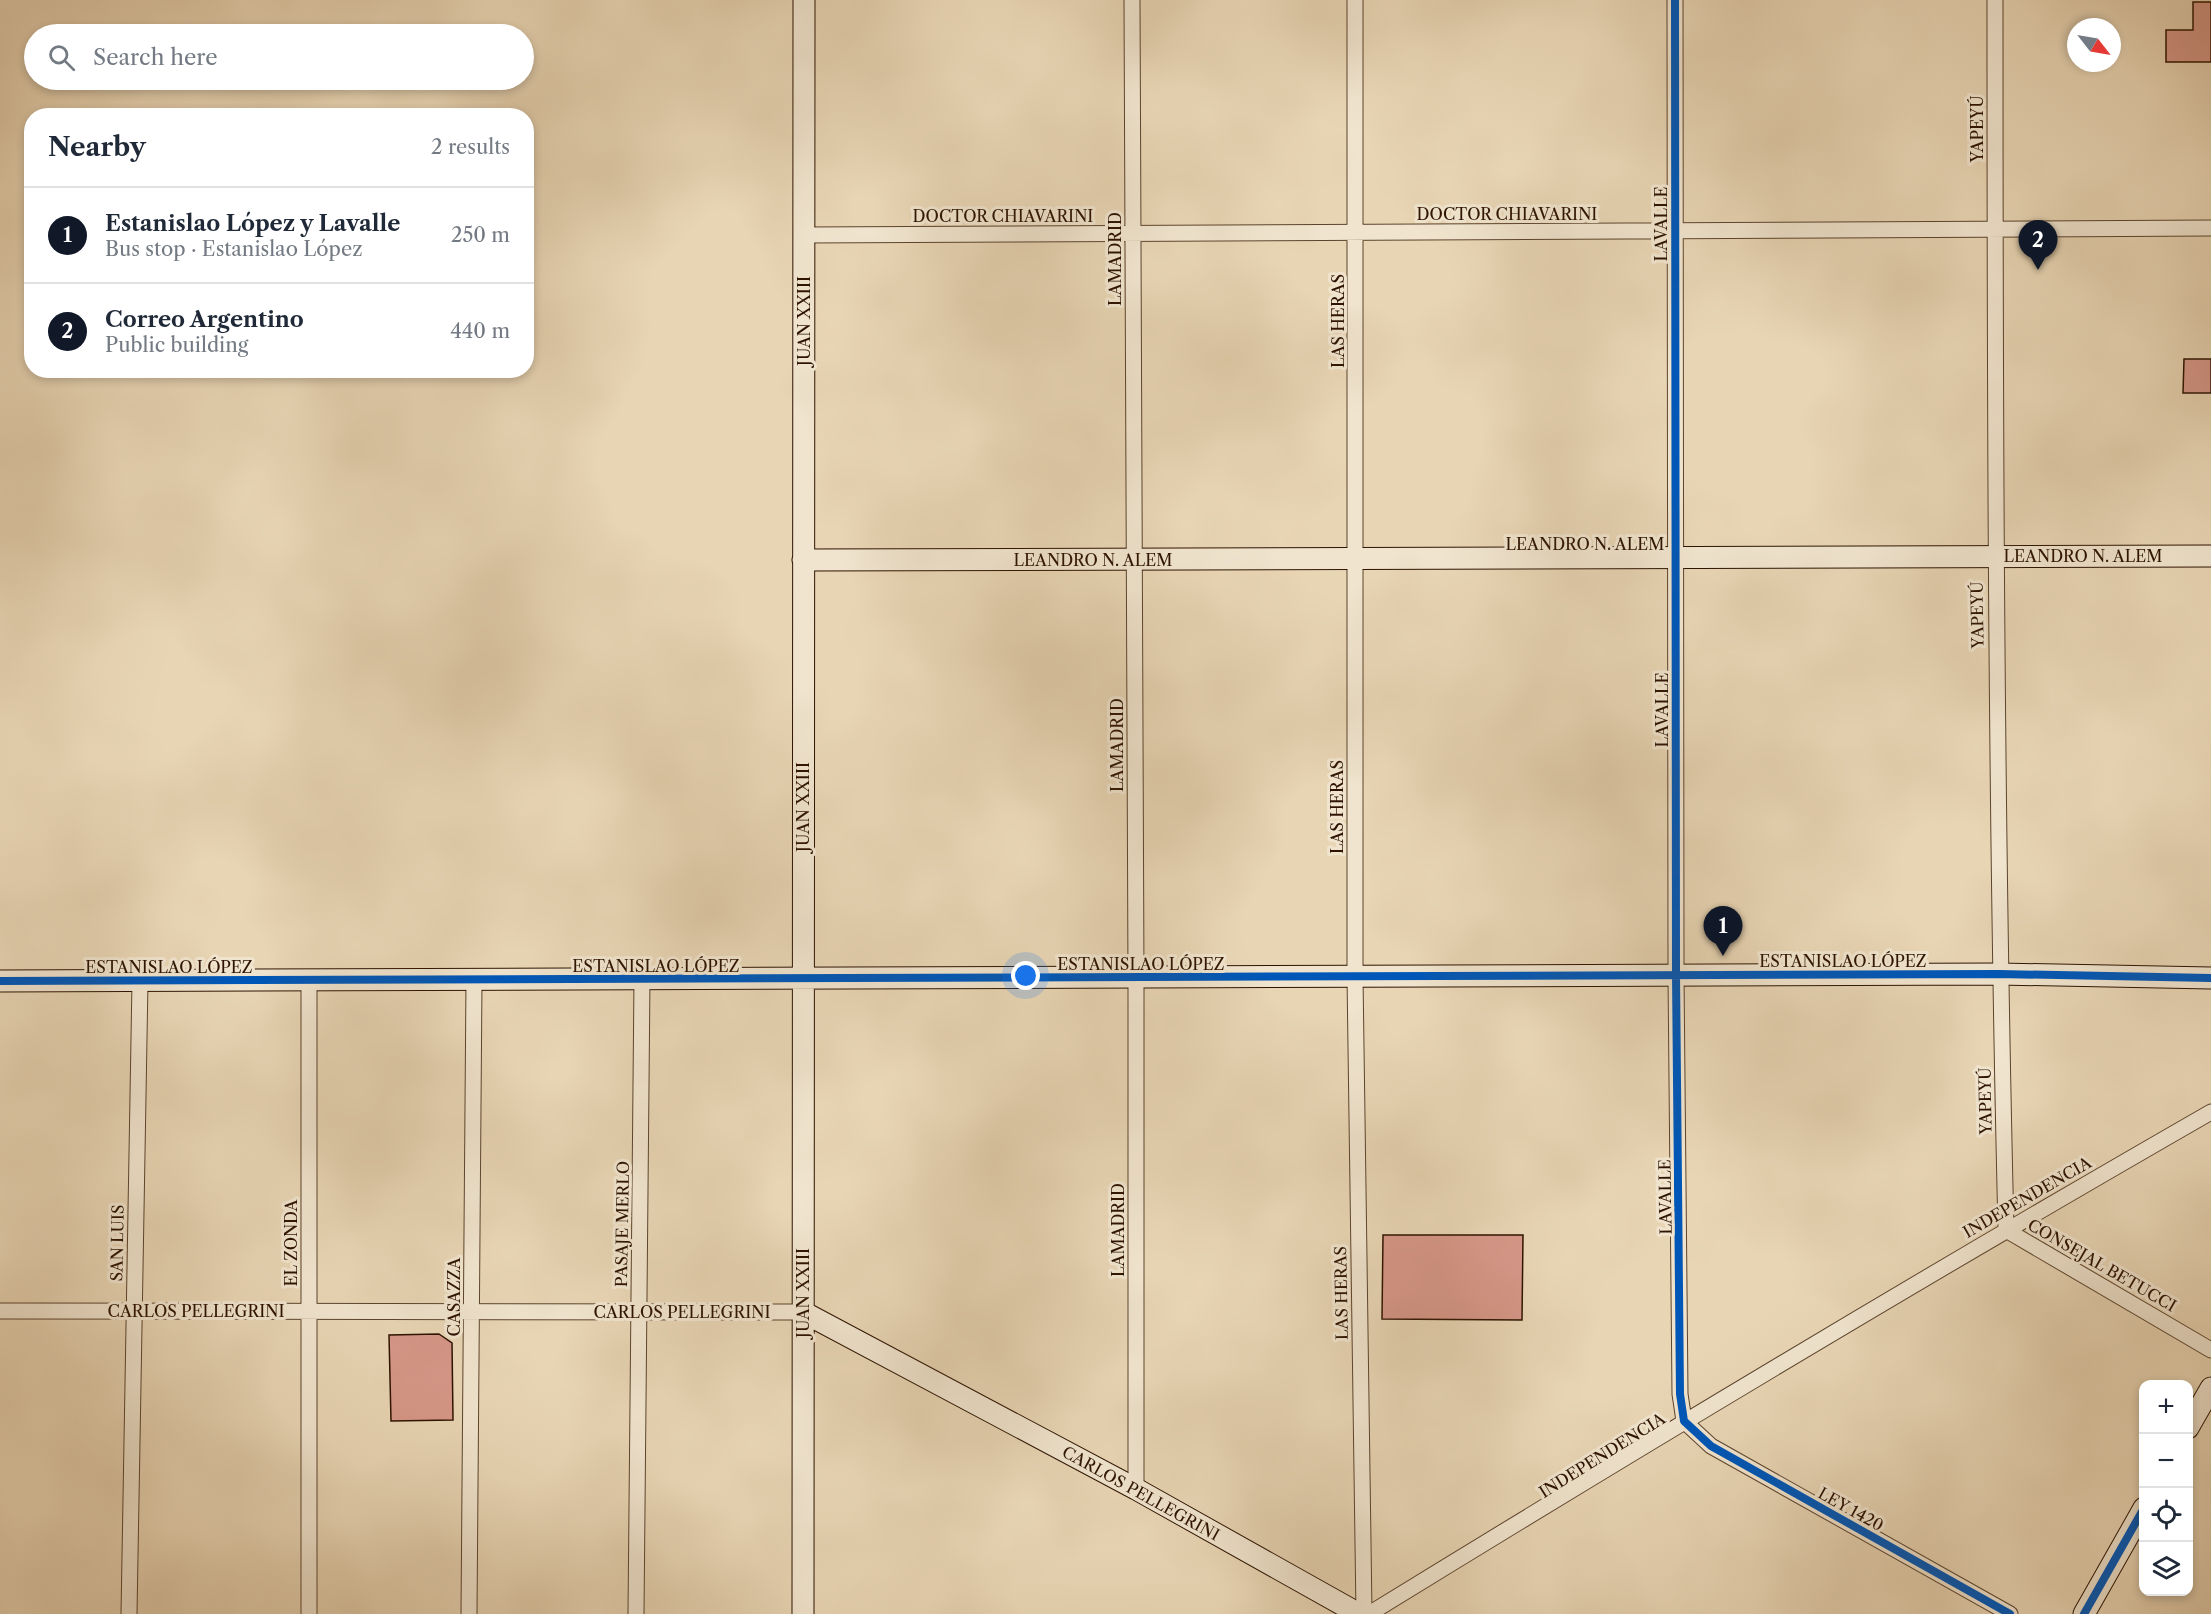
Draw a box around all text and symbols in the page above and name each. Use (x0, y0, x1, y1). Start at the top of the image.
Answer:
north arrow (2067, 18, 2121, 72)
search box (24, 24, 534, 90)
icon: search (45, 41, 78, 74)
text: Search here (93, 44, 218, 71)
street label: YAPEYÚ (1967, 95, 1987, 164)
text: Nearby (48, 131, 146, 163)
text: 2 results (431, 135, 510, 159)
street label: LAVALLE (1651, 186, 1671, 262)
street label: DOCTOR CHIAVARINI (1417, 204, 1597, 224)
street label: DOCTOR CHIAVARINI (913, 206, 1093, 226)
text: Estanislao López y Lavalle (105, 210, 400, 237)
street label: LAMADRID (1105, 212, 1125, 306)
pin: 2 (2018, 220, 2058, 270)
text: 1 (63, 223, 72, 247)
text: 250 m (451, 223, 510, 247)
text: Bus stop · Estanislao López (105, 237, 362, 261)
street label: LAS HERAS (1328, 274, 1348, 368)
street label: JUAN XXIII (794, 276, 814, 369)
text: Correo Argentino (105, 306, 304, 333)
text: 2 (62, 319, 73, 343)
text: 440 m (450, 319, 510, 343)
text: Public building (105, 333, 248, 357)
street label: LEANDRO N. ALEM (1506, 534, 1664, 554)
street label: LEANDRO N. ALEM (2004, 546, 2162, 566)
street label: LEANDRO N. ALEM (1014, 550, 1172, 570)
street label: YAPEYÚ (1966, 581, 1988, 650)
street label: LAVALLE (1652, 672, 1672, 748)
street label: LAMADRID (1107, 698, 1127, 792)
street label: LAS HERAS (1327, 760, 1347, 854)
street label: JUAN XXIII (793, 762, 813, 855)
pin: 1 (1704, 906, 1742, 956)
street label: ESTANISLAO LÓPEZ (1759, 951, 1927, 971)
street label: ESTANISLAO LÓPEZ (1057, 954, 1225, 974)
street label: ESTANISLAO LÓPEZ (572, 956, 740, 976)
street label: ESTANISLAO LÓPEZ (85, 957, 253, 977)
your location (1011, 961, 1040, 990)
street label: YAPEYÚ (1974, 1067, 1996, 1136)
street label: INDEPENDENCIA (1959, 1152, 2096, 1242)
street label: LAVALLE (1654, 1159, 1676, 1235)
street label: PASAJE MERLO (611, 1161, 633, 1287)
street label: LAMADRID (1108, 1183, 1128, 1277)
street label: EL ZONDA (281, 1198, 301, 1286)
street label: SAN LUIS (106, 1204, 128, 1282)
street label: CONSEJAL BETUCCI (2024, 1214, 2180, 1316)
street label: LAS HERAS (1330, 1246, 1352, 1340)
street label: JUAN XXIII (793, 1248, 813, 1341)
street label: CASAZZA (444, 1256, 464, 1336)
street label: CARLOS PELLEGRINI (108, 1301, 284, 1321)
street label: CARLOS PELLEGRINI (594, 1302, 770, 1322)
map controls (2139, 1380, 2193, 1596)
button: + (2139, 1380, 2193, 1434)
street label: INDEPENDENCIA (1535, 1408, 1670, 1502)
button: − (2139, 1434, 2193, 1488)
street label: CARLOS PELLEGRINI (1059, 1441, 1223, 1545)
street label: LEY 1420 (1815, 1483, 1887, 1535)
button: locate (2139, 1488, 2193, 1542)
button: layers (2139, 1542, 2193, 1596)

